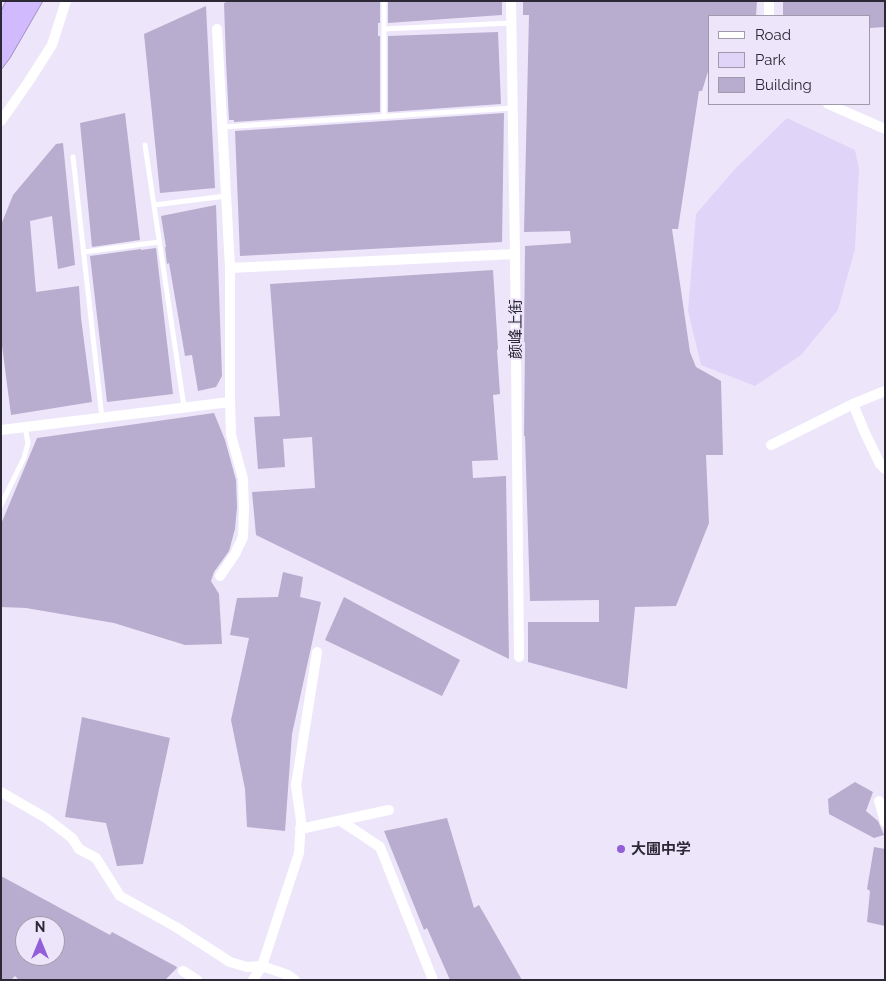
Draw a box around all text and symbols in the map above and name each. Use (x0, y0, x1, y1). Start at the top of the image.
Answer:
legend (708, 15, 871, 105)
text: Road (755, 26, 791, 44)
text: Park (755, 51, 786, 69)
text: Building (755, 76, 812, 94)
street label: 颜峰上街 (507, 299, 525, 359)
place label: 大圃中学 (631, 840, 691, 858)
marker: 大圃中学 (615, 843, 627, 855)
north arrow (15, 916, 65, 966)
text: N (35, 919, 45, 935)

